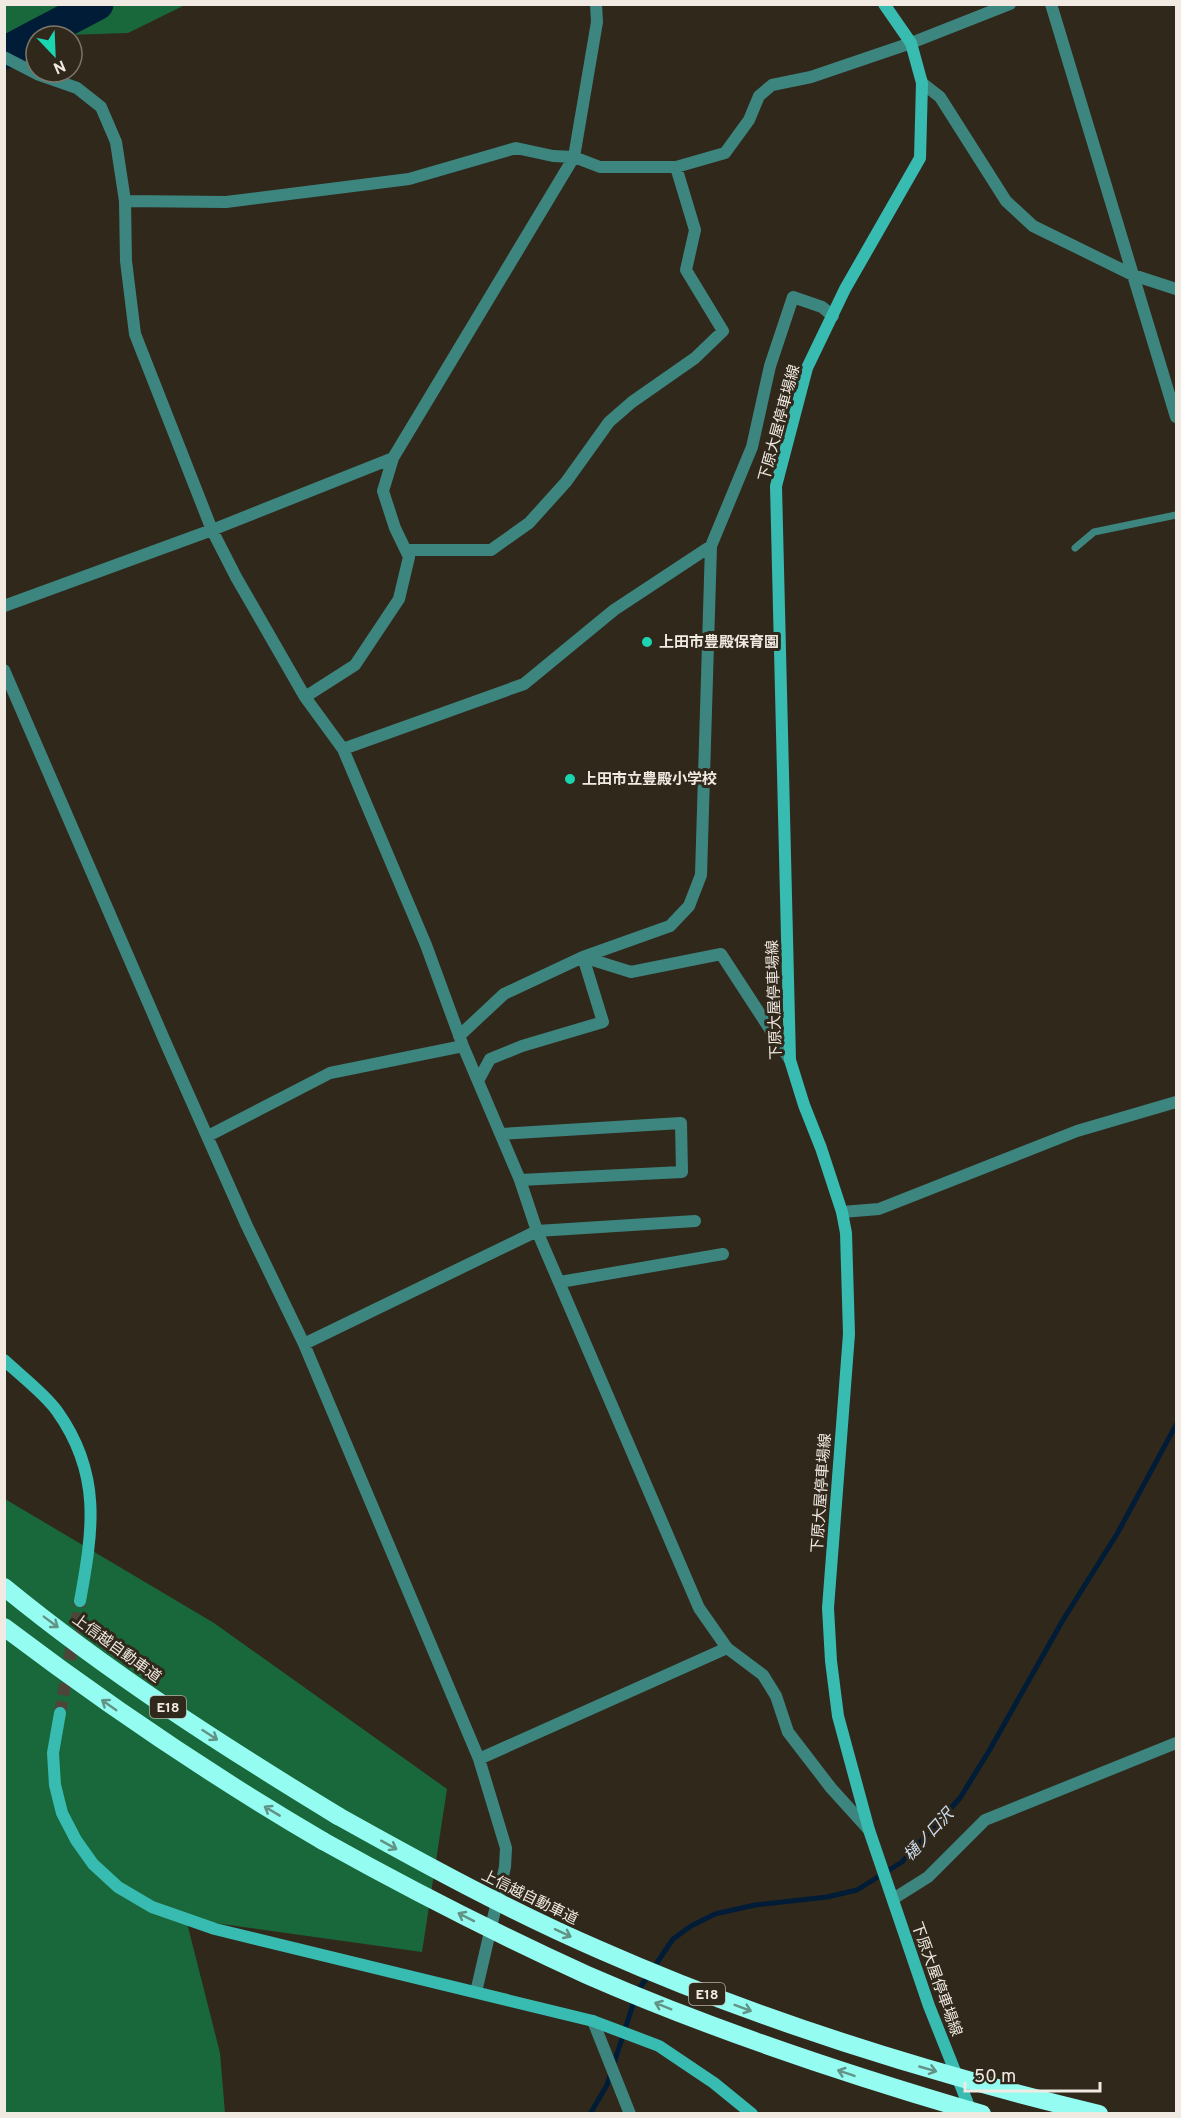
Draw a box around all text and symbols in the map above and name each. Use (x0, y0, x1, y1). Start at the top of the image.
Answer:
north arrow (24, 24, 84, 84)
text: N (50, 55, 68, 77)
street label: 下原大屋停車場線 (756, 363, 805, 484)
place label: 上田市豊殿保育園 (659, 634, 779, 653)
marker: 上田市豊殿保育園 (640, 635, 654, 649)
place label: 上田市立豊殿小学校 (582, 771, 717, 790)
marker: 上田市立豊殿小学校 (563, 772, 577, 786)
street label: 下原大屋停車場線 (764, 940, 787, 1060)
street label: 下原大屋停車場線 (809, 1433, 836, 1554)
street label: 上信越自動車道 (68, 1611, 164, 1688)
one-way arrow (43, 1616, 59, 1629)
road number: E18 (150, 1696, 186, 1718)
one-way arrow (102, 1699, 118, 1711)
one-way arrow (201, 1729, 218, 1741)
water label: 樋ノ口沢 (900, 1804, 960, 1866)
one-way arrow (264, 1805, 281, 1817)
one-way arrow (380, 1839, 397, 1851)
street label: 上信越自動車道 (478, 1867, 581, 1930)
one-way arrow (457, 1911, 475, 1922)
street label: 下原大屋停車場線 (906, 1920, 965, 2039)
one-way arrow (554, 1928, 572, 1939)
road number: E18 (689, 1983, 725, 2005)
one-way arrow (654, 2000, 672, 2011)
one-way arrow (733, 2003, 752, 2014)
scale bar (965, 2055, 1100, 2093)
one-way arrow (918, 2064, 937, 2075)
text: 50 m (974, 2066, 1016, 2089)
one-way arrow (837, 2067, 856, 2078)

